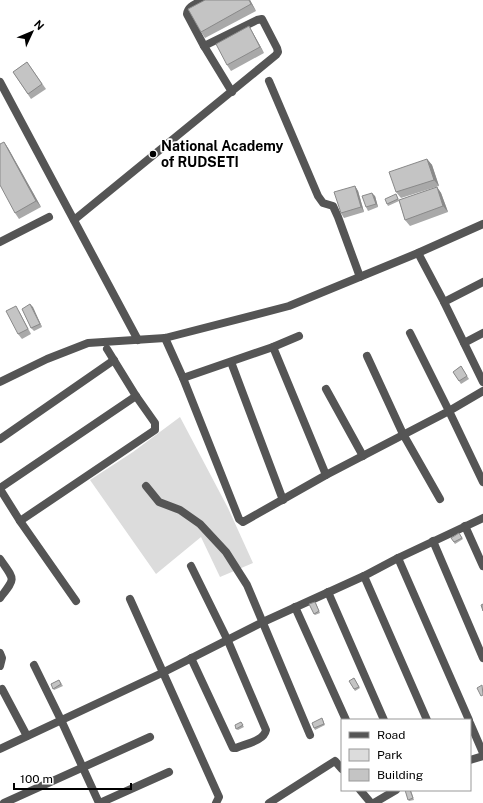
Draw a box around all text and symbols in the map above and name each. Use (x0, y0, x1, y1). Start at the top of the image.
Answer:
north arrow (12, 12, 52, 52)
text: N (32, 18, 46, 32)
place label: National Academy of RUDSETI (161, 138, 284, 170)
marker: National Academy of RUDSETI (148, 149, 158, 159)
legend (341, 719, 471, 791)
text: Road (377, 728, 405, 742)
text: Park (377, 748, 403, 762)
scale bar (14, 765, 131, 791)
text: Building (377, 768, 423, 782)
text: 100 m (20, 772, 53, 786)

